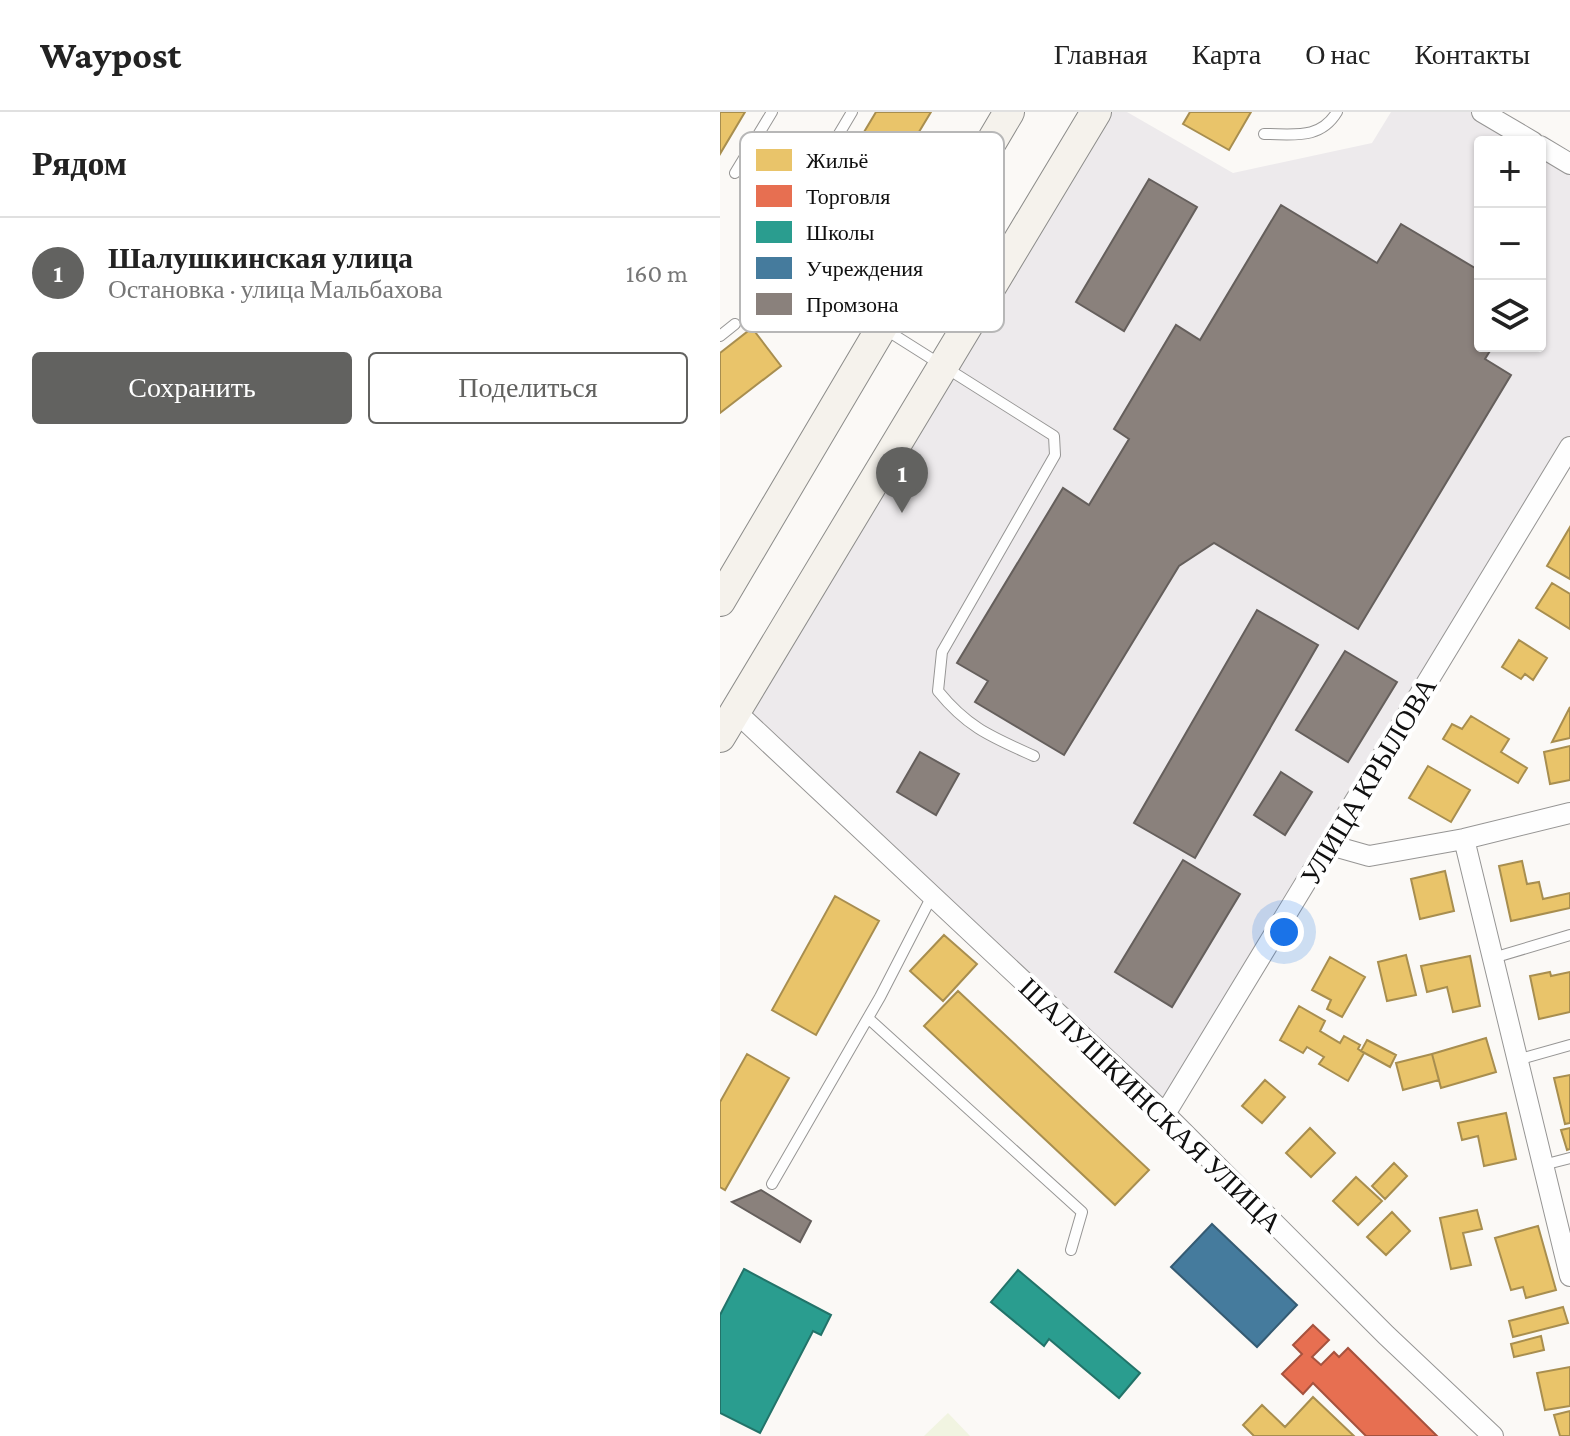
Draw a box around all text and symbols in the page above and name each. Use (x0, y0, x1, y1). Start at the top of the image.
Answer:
text: Waypost (40, 34, 181, 76)
text: Главная (1054, 39, 1148, 70)
text: Карта (1192, 39, 1261, 70)
text: О нас (1305, 39, 1370, 70)
text: Контакты (1414, 39, 1530, 70)
legend (740, 132, 1004, 332)
map controls (1474, 136, 1546, 352)
button: + (1474, 136, 1546, 208)
text: Рядом (32, 145, 127, 182)
text: Жильё (806, 148, 868, 173)
text: Торговля (806, 184, 890, 209)
button: − (1474, 208, 1546, 280)
text: Школы (806, 220, 874, 245)
text: Шалушкинская улица (108, 241, 413, 274)
text: Учреждения (806, 256, 923, 281)
text: 1 (53, 259, 63, 288)
text: 160 m (626, 259, 688, 288)
text: Остановка · улица Мальбахова (108, 275, 443, 304)
button: layers (1474, 280, 1546, 352)
text: Промзона (806, 292, 899, 317)
button: Сохранить (32, 352, 352, 424)
button: Поделиться (368, 352, 688, 424)
pin: 1 (876, 447, 928, 513)
street label: УЛИЦА КРЫЛОВА (1294, 671, 1443, 891)
your location (1264, 912, 1304, 952)
street label: ШАЛУШКИНСКАЯ УЛИЦА (1013, 972, 1289, 1239)

